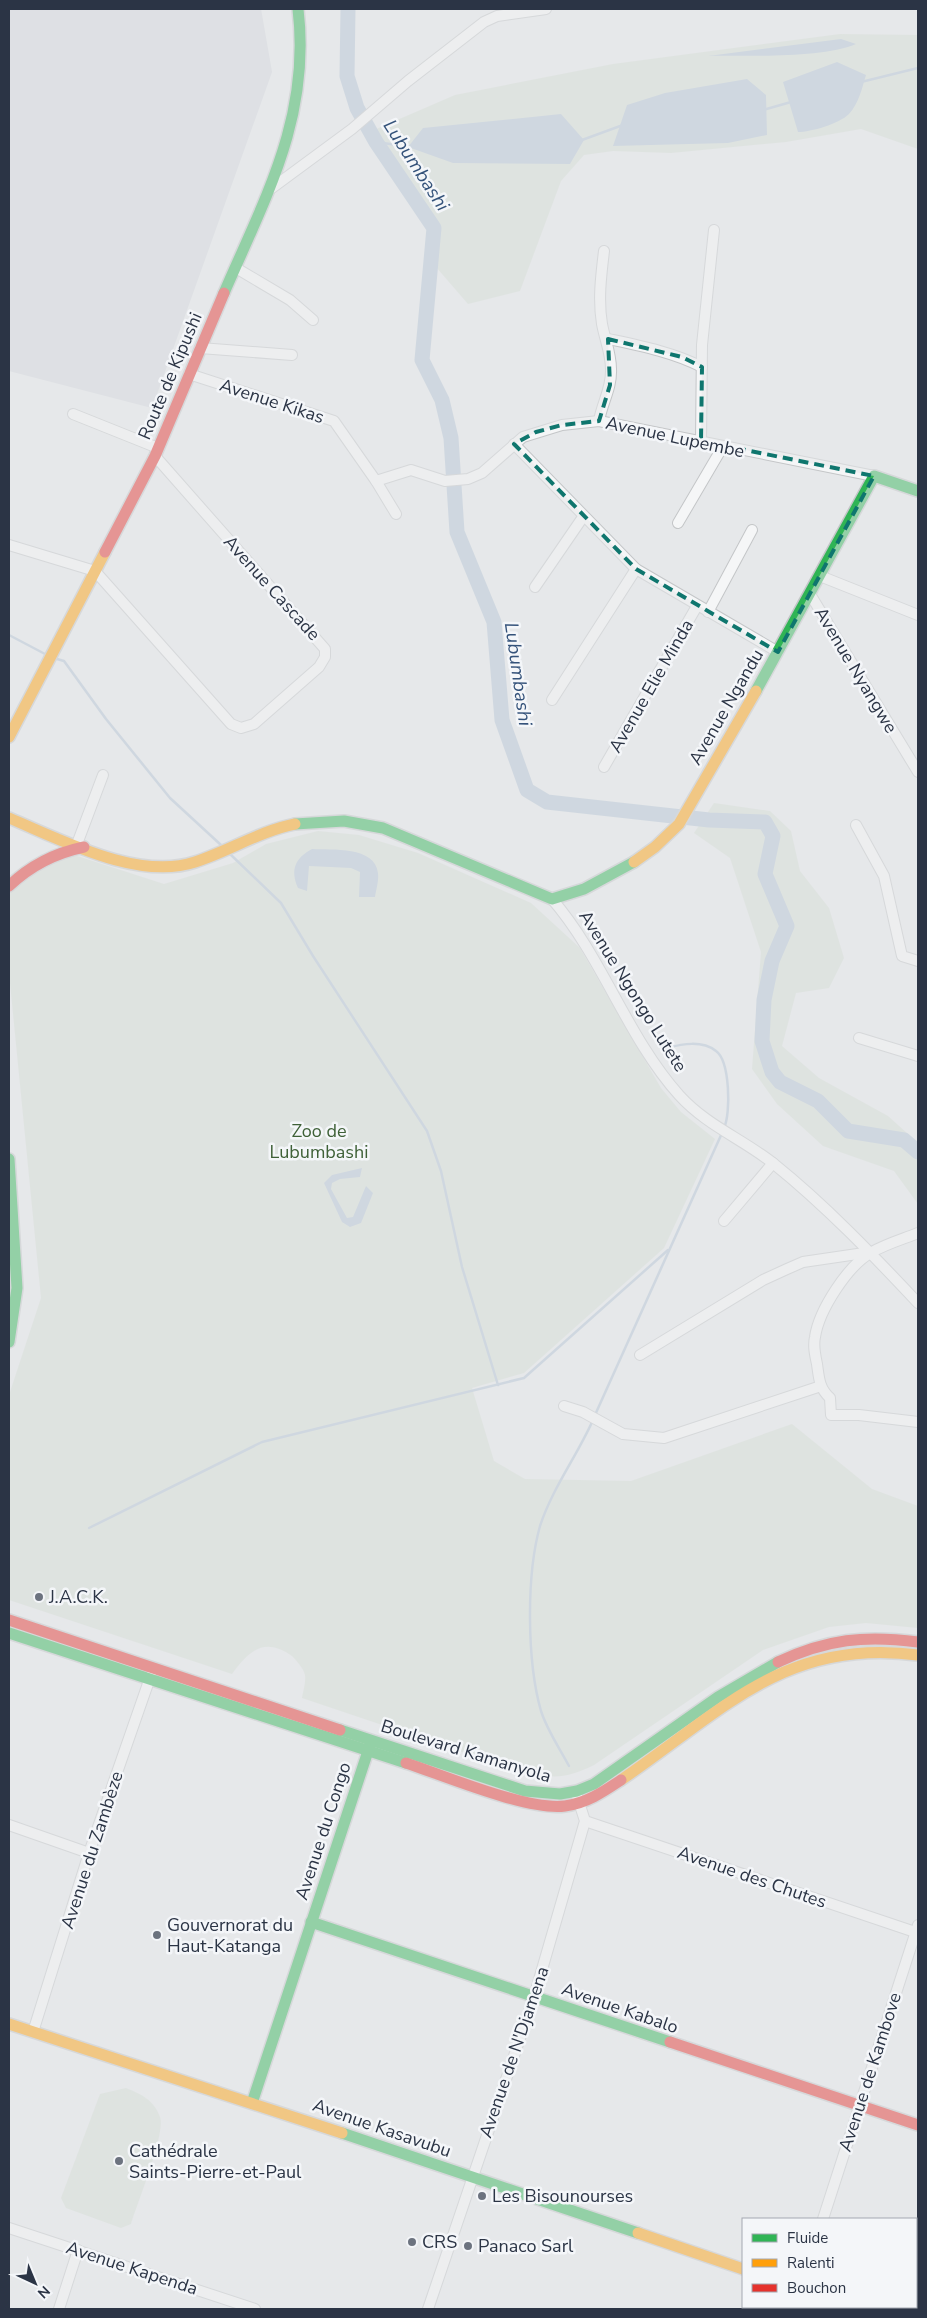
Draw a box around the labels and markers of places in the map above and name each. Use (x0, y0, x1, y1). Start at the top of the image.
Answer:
place label: J.A.C.K. (48, 1585, 108, 1609)
marker: J.A.C.K. (33, 1591, 45, 1603)
place label: Gouvernorat du Haut-Katanga (167, 1913, 293, 1958)
marker: Gouvernorat du Haut-Katanga (151, 1929, 163, 1941)
place label: Cathédrale Saints-Pierre-et-Paul (129, 2139, 302, 2184)
marker: Cathédrale Saints-Pierre-et-Paul (113, 2155, 125, 2167)
place label: Les Bisounourses (492, 2184, 633, 2208)
marker: Les Bisounourses (476, 2190, 488, 2202)
place label: CRS (422, 2230, 457, 2254)
place label: Panaco Sarl (478, 2234, 574, 2258)
marker: CRS (406, 2236, 418, 2248)
marker: Panaco Sarl (462, 2240, 474, 2252)

